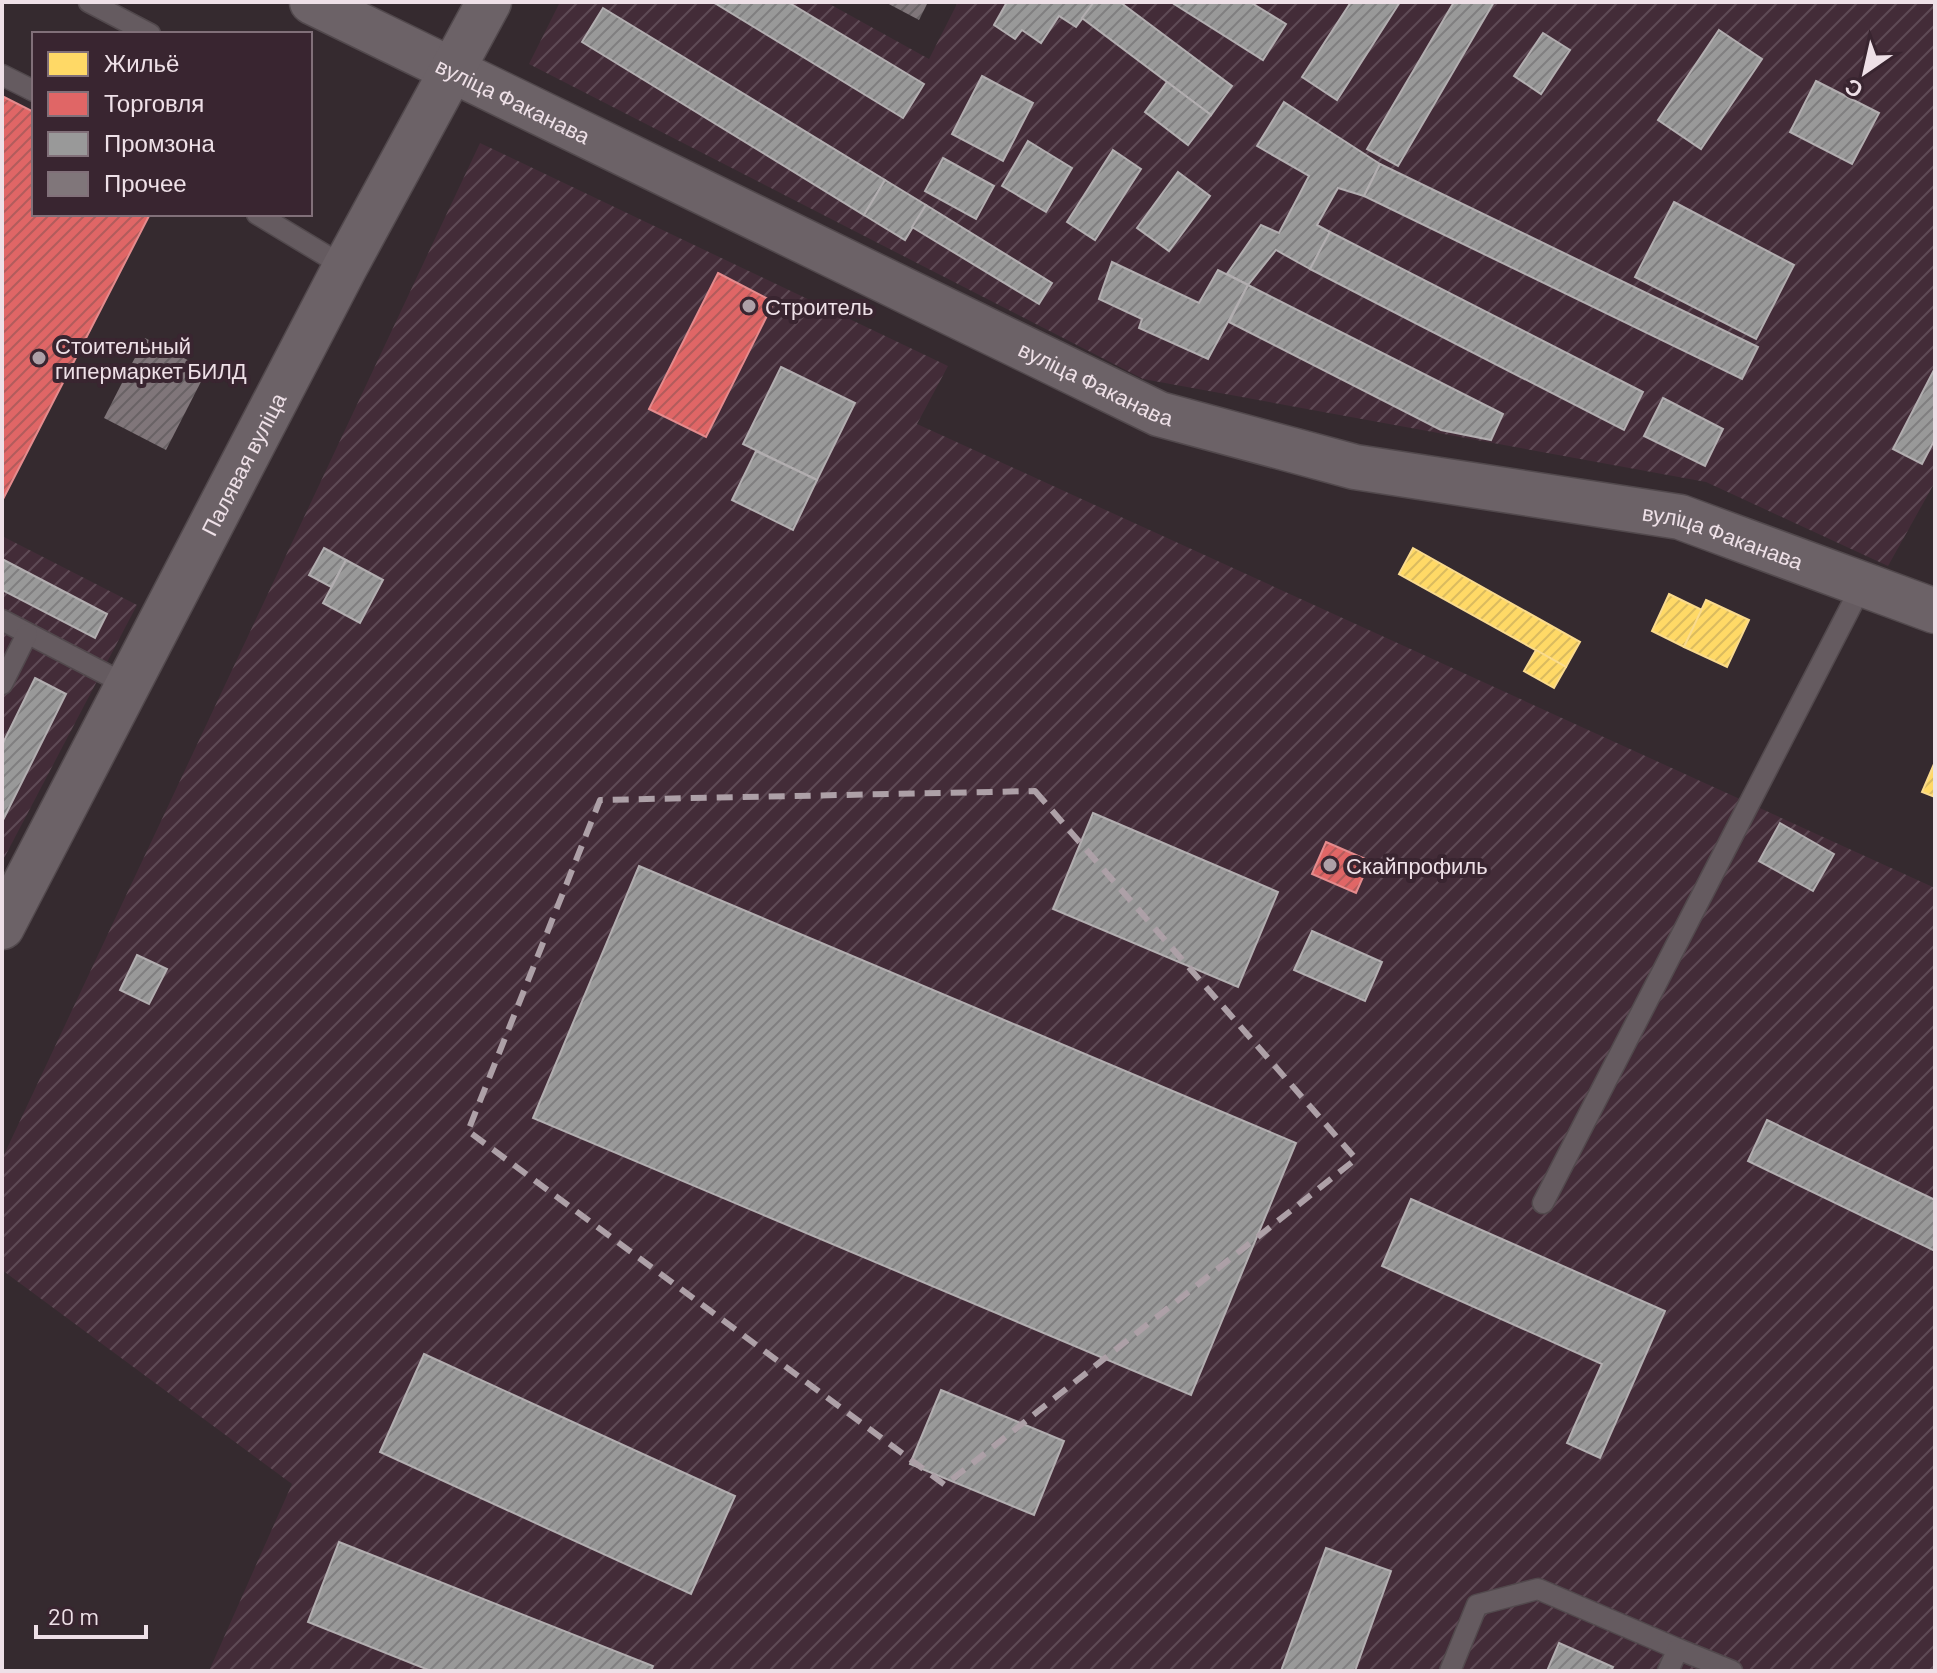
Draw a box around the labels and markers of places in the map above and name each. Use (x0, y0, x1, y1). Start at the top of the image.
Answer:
place label: Строитель (765, 293, 873, 320)
marker: Строитель (740, 297, 758, 315)
place label: Стоительный гипермаркет БИЛД (55, 332, 247, 384)
marker: Стоительный гипермаркет БИЛД (30, 349, 48, 367)
place label: Скайпрофиль (1346, 852, 1488, 879)
marker: Скайпрофиль (1321, 856, 1339, 874)

